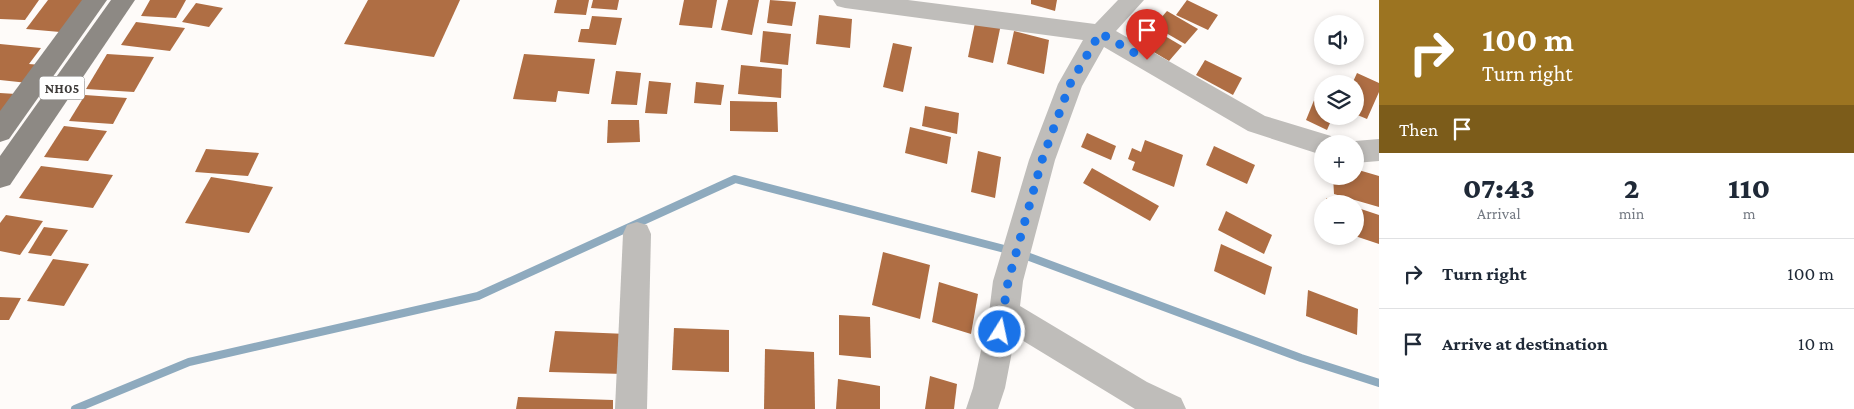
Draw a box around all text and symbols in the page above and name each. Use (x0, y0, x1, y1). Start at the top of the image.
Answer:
pin (1126, 9, 1168, 60)
map controls (1314, 15, 1364, 245)
button: sound (1314, 15, 1364, 65)
icon: arrive (1133, 16, 1161, 44)
icon: right (1399, 20, 1464, 85)
text: 100 m (1482, 20, 1574, 59)
text: Turn right (1482, 61, 1573, 86)
button: layers (1314, 75, 1364, 125)
road number: NH05 (40, 76, 84, 100)
icon: arrive (1448, 115, 1476, 143)
text: Then (1399, 119, 1438, 140)
button: + (1314, 135, 1364, 185)
text: 07:43 (1463, 171, 1535, 204)
text: 2 (1624, 171, 1639, 204)
text: 110 (1728, 171, 1770, 204)
button: − (1314, 195, 1364, 245)
text: Arrival (1477, 205, 1521, 222)
text: min (1619, 205, 1644, 222)
text: m (1743, 205, 1756, 222)
icon: right (1399, 260, 1427, 288)
text: Turn right (1442, 263, 1527, 284)
text: 100 m (1787, 263, 1834, 284)
position arrow (973, 305, 1025, 357)
icon: arrive (1399, 330, 1427, 358)
text: Arrive at destination (1442, 333, 1608, 354)
text: 10 m (1798, 333, 1834, 354)

